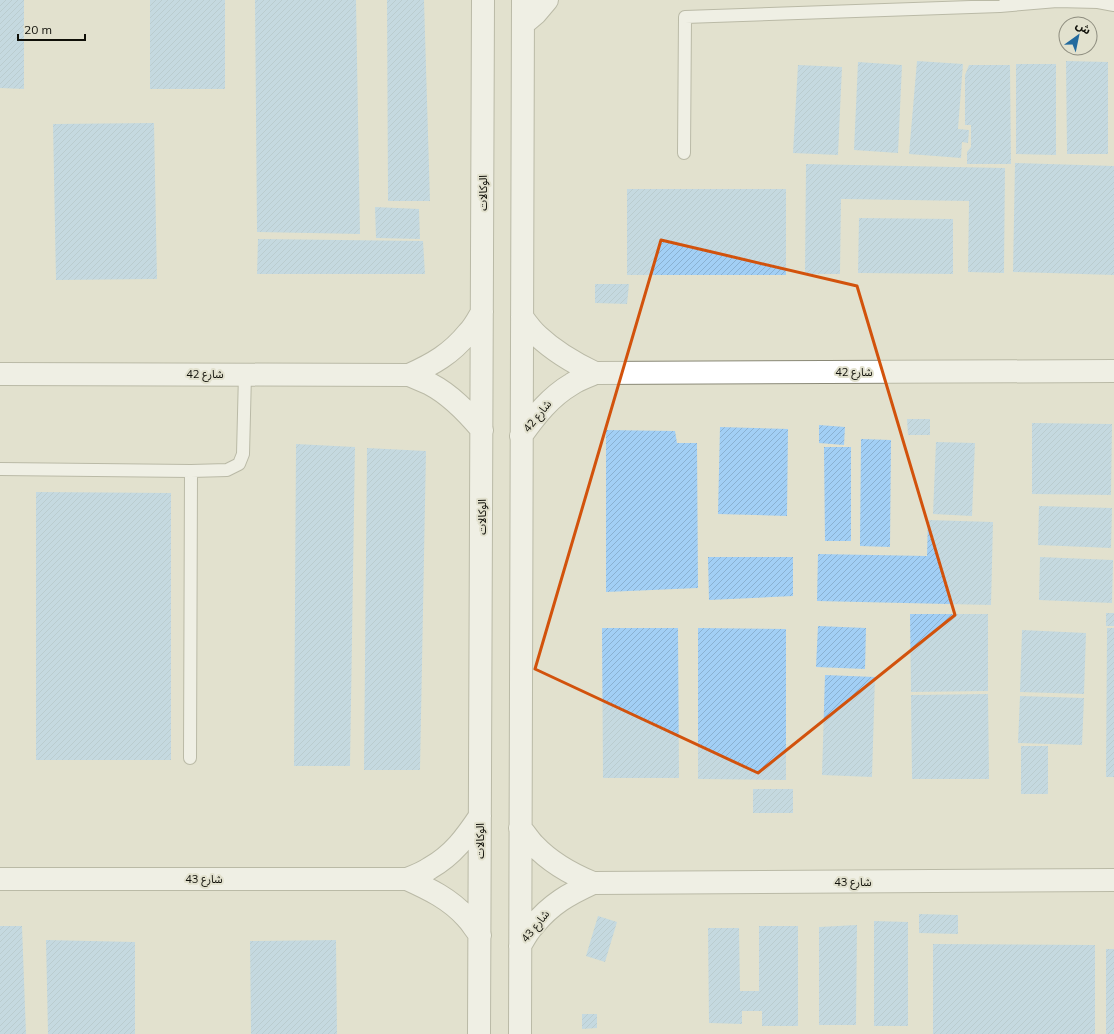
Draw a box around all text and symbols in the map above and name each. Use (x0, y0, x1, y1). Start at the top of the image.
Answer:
scale bar (18, 16, 85, 42)
north arrow (1058, 16, 1098, 56)
text: ش (1073, 18, 1094, 38)
text: 20 m (24, 22, 52, 37)
street label: الوكالات (476, 175, 490, 211)
street label: شارع 42 (835, 365, 873, 380)
street label: شارع 42 (186, 367, 224, 382)
street label: شارع 42 (520, 397, 555, 436)
street label: الوكالات (475, 499, 489, 535)
street label: الوكالات (473, 823, 487, 859)
street label: شارع 43 (185, 872, 223, 887)
street label: شارع 43 (834, 875, 872, 890)
street label: شارع 43 (518, 907, 553, 946)

